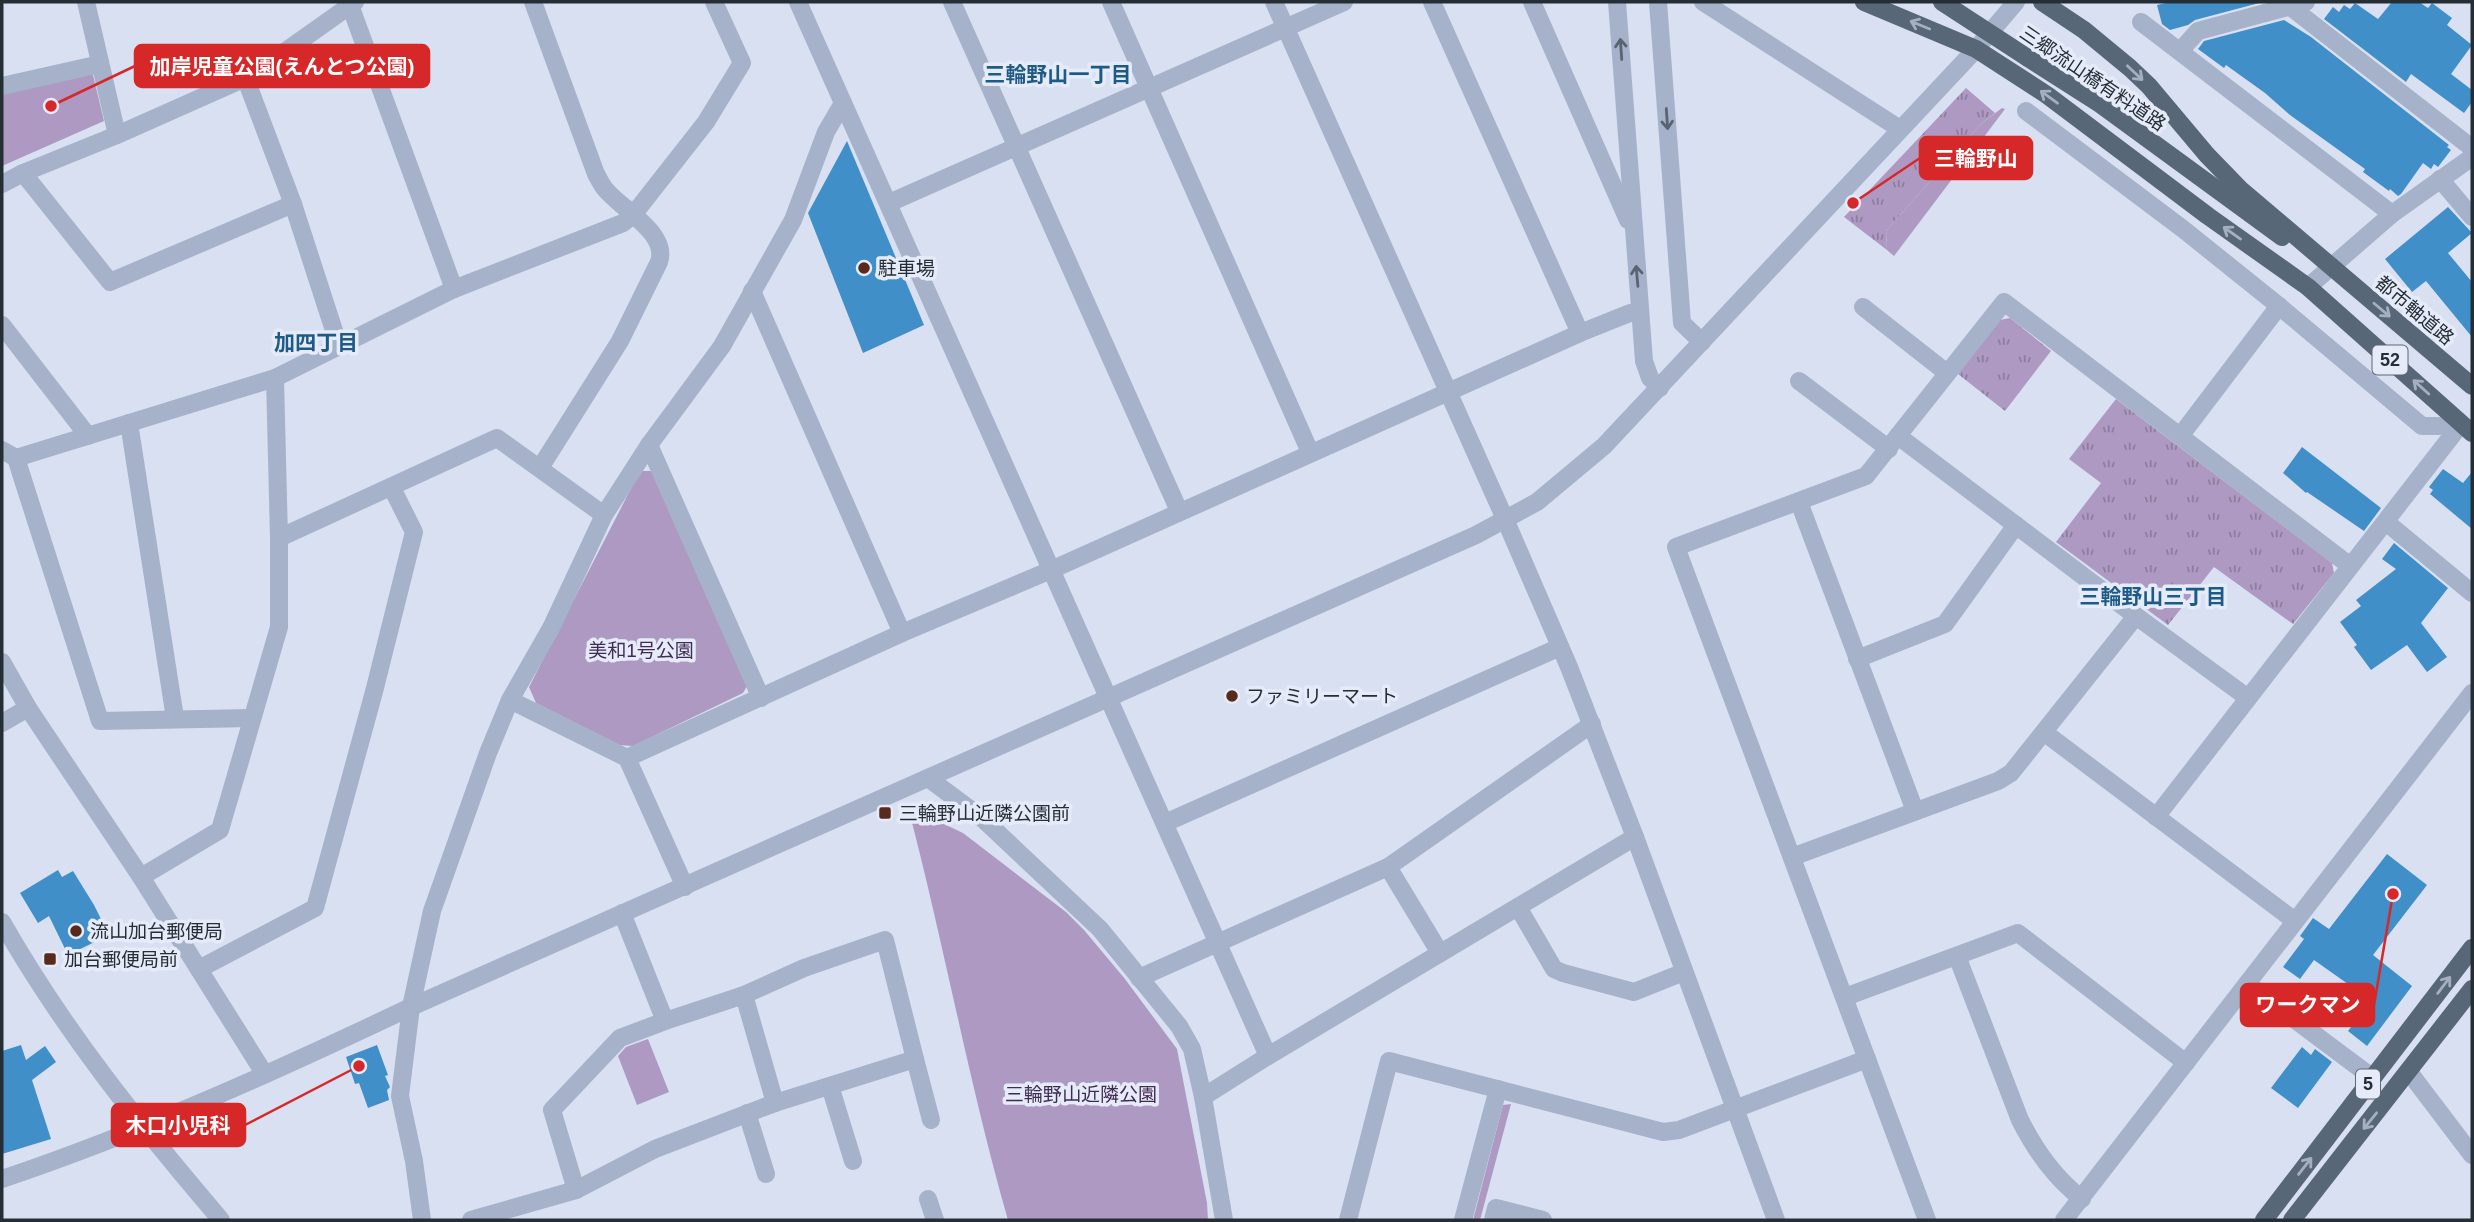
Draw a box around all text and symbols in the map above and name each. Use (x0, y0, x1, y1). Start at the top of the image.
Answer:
one-way arrow (1910, 18, 1932, 31)
street label: 三郷流山橋有料道路 (2016, 22, 2169, 135)
one-way arrow (1614, 38, 1627, 61)
callout: 加岸児童公園(えんとつ公園) (135, 45, 429, 87)
text: 加岸児童公園(えんとつ公園) (149, 55, 415, 78)
district label: 三輪野山一丁目 (985, 63, 1132, 86)
one-way arrow (2126, 65, 2143, 82)
one-way arrow (2040, 90, 2059, 104)
one-way arrow (1661, 107, 1674, 129)
callout: 三輪野山 (1920, 137, 2032, 179)
text: 三輪野山 (1934, 147, 2018, 170)
one-way arrow (2223, 226, 2242, 240)
place label: 駐車場 (878, 258, 935, 279)
marker: 駐車場 (856, 260, 872, 276)
one-way arrow (1630, 265, 1643, 288)
street label: 都市軸道路 (2372, 272, 2458, 349)
one-way arrow (2373, 302, 2391, 318)
district label: 加四丁目 (274, 331, 358, 354)
road number: 52 (2372, 346, 2408, 374)
one-way arrow (2413, 379, 2430, 396)
district label: 三輪野山三丁目 (2080, 585, 2227, 608)
park label: 美和1号公園 (588, 640, 694, 661)
place label: ファミリーマート (1246, 686, 1398, 707)
marker: ファミリーマート (1224, 688, 1240, 704)
place label: 三輪野山近隣公園前 (899, 803, 1070, 824)
marker: 三輪野山近隣公園前 (877, 805, 893, 821)
place label: 流山加台郵便局 (90, 921, 223, 942)
marker: 流山加台郵便局 (68, 923, 84, 939)
place label: 加台郵便局前 (64, 949, 178, 970)
marker: 加台郵便局前 (42, 951, 58, 967)
one-way arrow (2436, 977, 2451, 995)
callout: ワークマン (2241, 984, 2374, 1026)
text: ワークマン (2256, 993, 2361, 1016)
road number: 5 (2356, 1070, 2380, 1098)
park label: 三輪野山近隣公園 (1005, 1084, 1157, 1105)
callout: 木口小児科 (112, 1104, 245, 1146)
one-way arrow (2363, 1111, 2378, 1129)
text: 木口小児科 (126, 1114, 231, 1137)
one-way arrow (2298, 1157, 2313, 1176)

